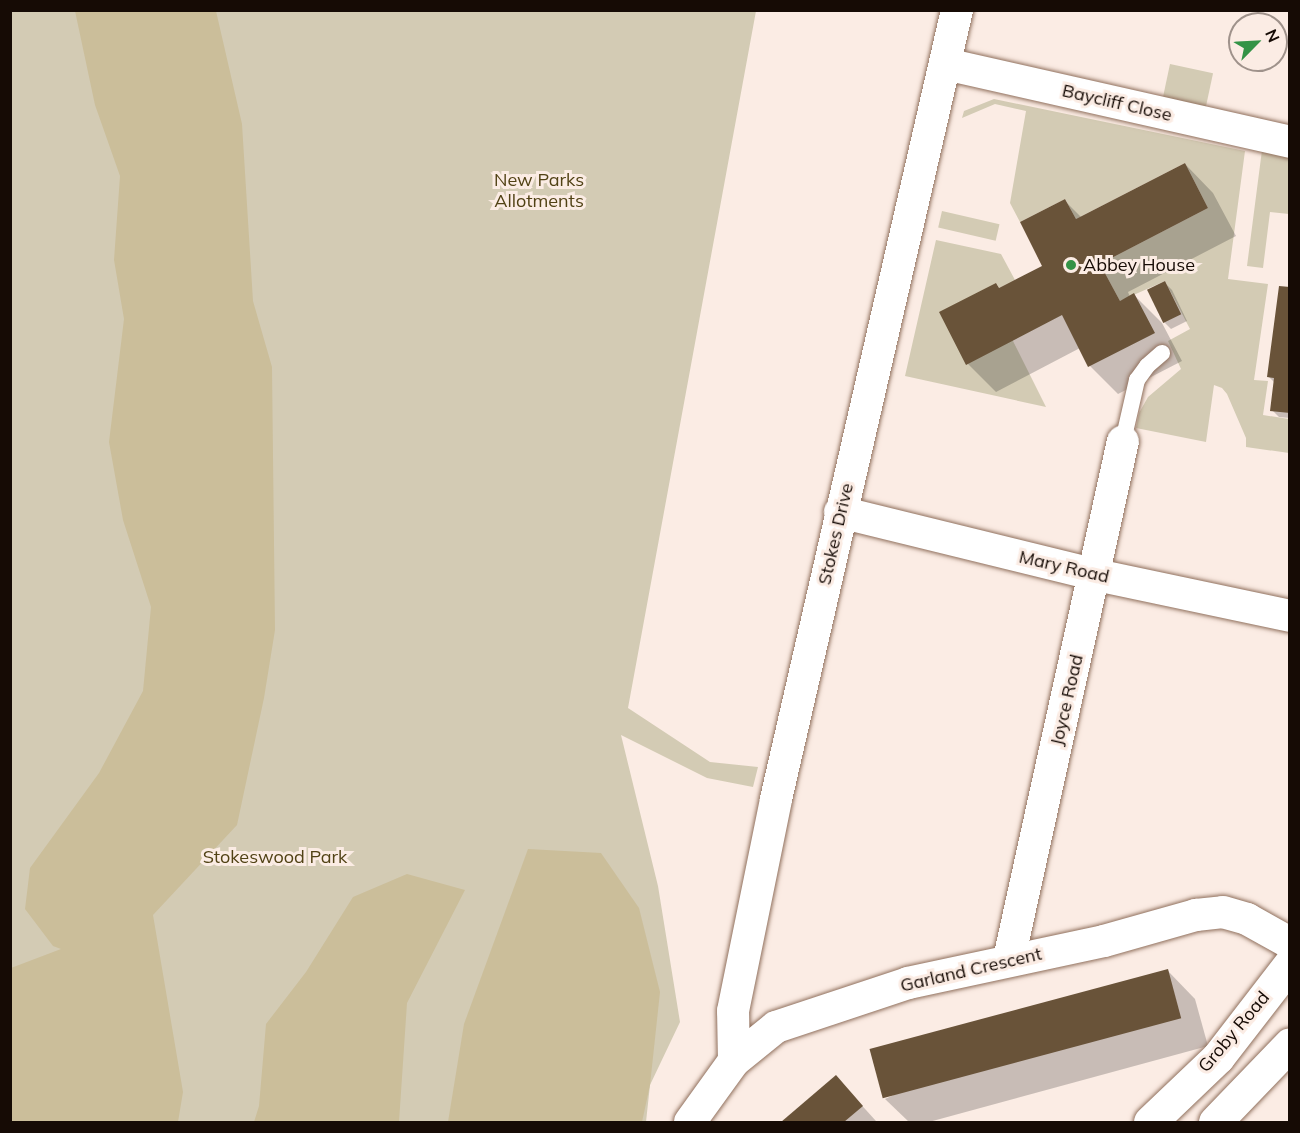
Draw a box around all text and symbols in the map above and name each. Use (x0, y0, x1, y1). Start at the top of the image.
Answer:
north arrow (1228, 12, 1288, 72)
text: N (1261, 26, 1284, 45)
street label: Baycliff Close (1060, 80, 1174, 126)
park label: New Parks Allotments (494, 170, 584, 213)
place label: Abbey House (1083, 254, 1195, 276)
marker: Abbey House (1064, 258, 1078, 272)
street label: Stokes Drive (814, 481, 858, 587)
street label: Mary Road (1017, 546, 1111, 588)
street label: Joyce Road (1046, 652, 1088, 748)
park label: Stokeswood Park (203, 846, 347, 868)
street label: Garland Crescent (898, 943, 1044, 997)
street label: Groby Road (1194, 987, 1274, 1077)

